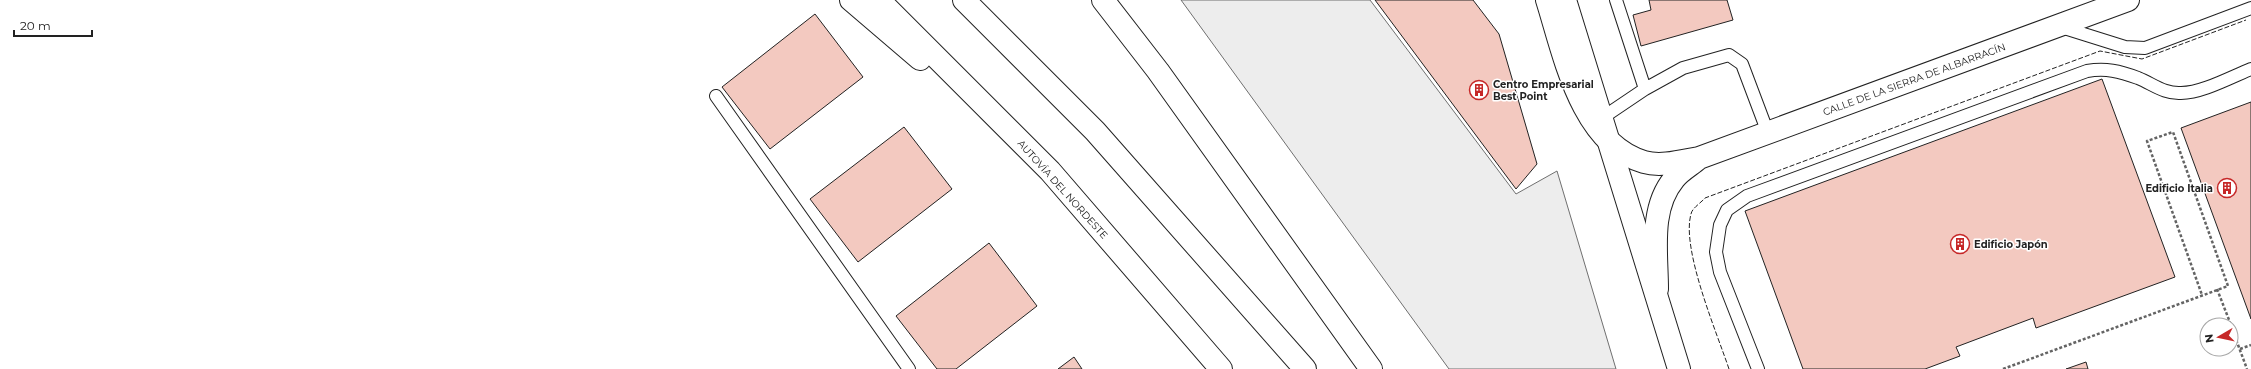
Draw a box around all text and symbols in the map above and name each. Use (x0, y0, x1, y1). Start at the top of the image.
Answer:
scale bar (14, 12, 92, 38)
text: 20 m (20, 18, 51, 33)
street label: CALLE DE LA SIERRA DE ALBARRACÍN (1821, 40, 2007, 119)
place label: Centro Empresarial Best Point (1493, 78, 1594, 103)
building icon: Centro Empresarial Best Point (1468, 79, 1490, 101)
street label: AUTOVÍA DEL NORDESTE (1015, 137, 1111, 242)
building icon: Edificio Italia (2216, 177, 2238, 199)
place label: Edificio Italia (2145, 182, 2213, 195)
building icon: Edificio Japón (1949, 233, 1971, 255)
place label: Edificio Japón (1974, 238, 2048, 251)
north arrow (2199, 317, 2239, 357)
text: N (2202, 333, 2217, 344)

